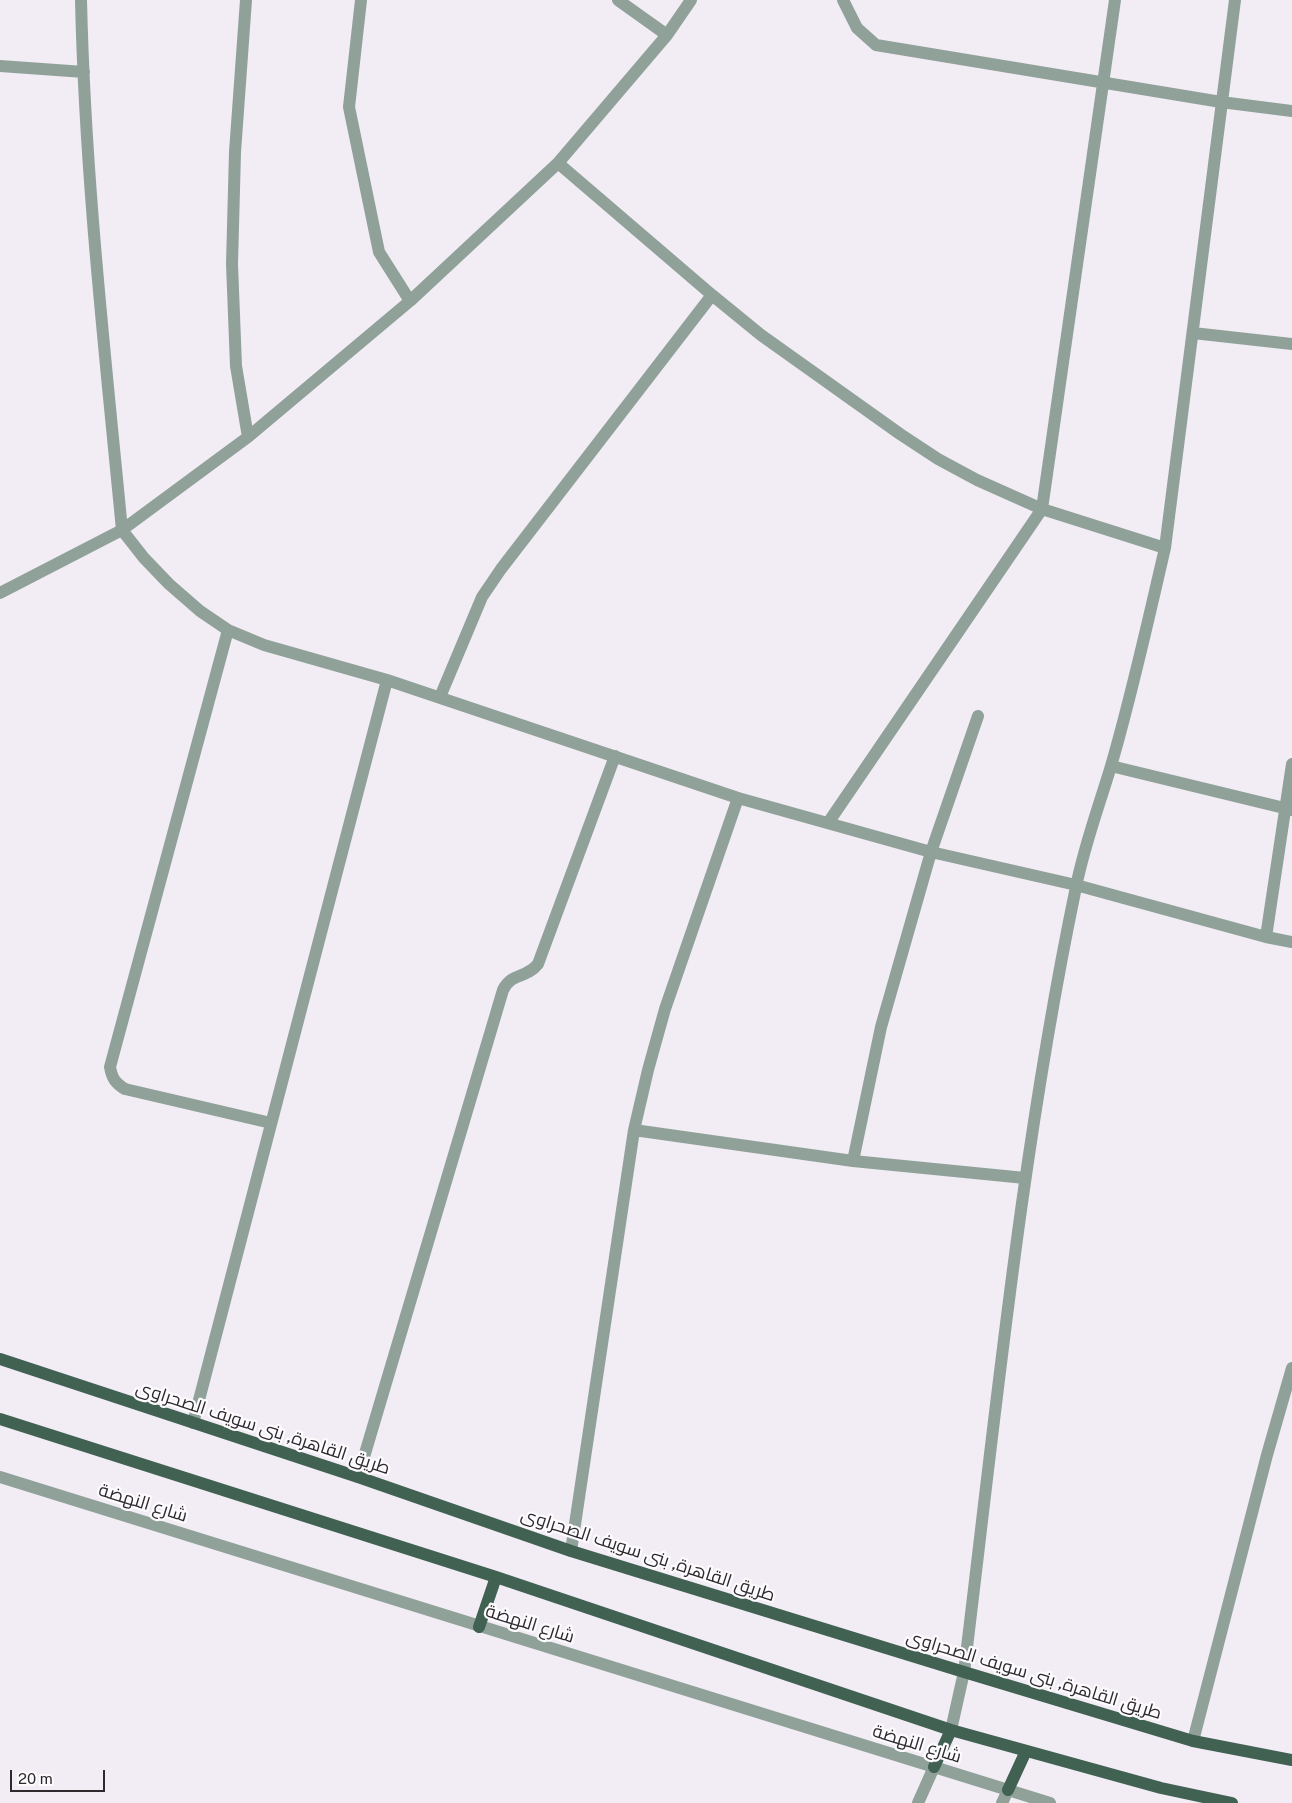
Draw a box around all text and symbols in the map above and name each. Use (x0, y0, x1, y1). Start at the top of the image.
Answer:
street label: طريق القاهرة, بنى سويف الصحراوى (133, 1377, 393, 1479)
street label: شارع النهضة (96, 1479, 190, 1527)
street label: طريق القاهرة, بنى سويف الصحراوى (518, 1504, 778, 1606)
street label: شارع النهضة (483, 1600, 577, 1648)
street label: طريق القاهرة, بنى سويف الصحراوى (904, 1626, 1164, 1724)
street label: شارع النهضة (870, 1720, 964, 1768)
scale bar (12, 1760, 108, 1792)
text: 20 m (18, 1770, 53, 1787)

